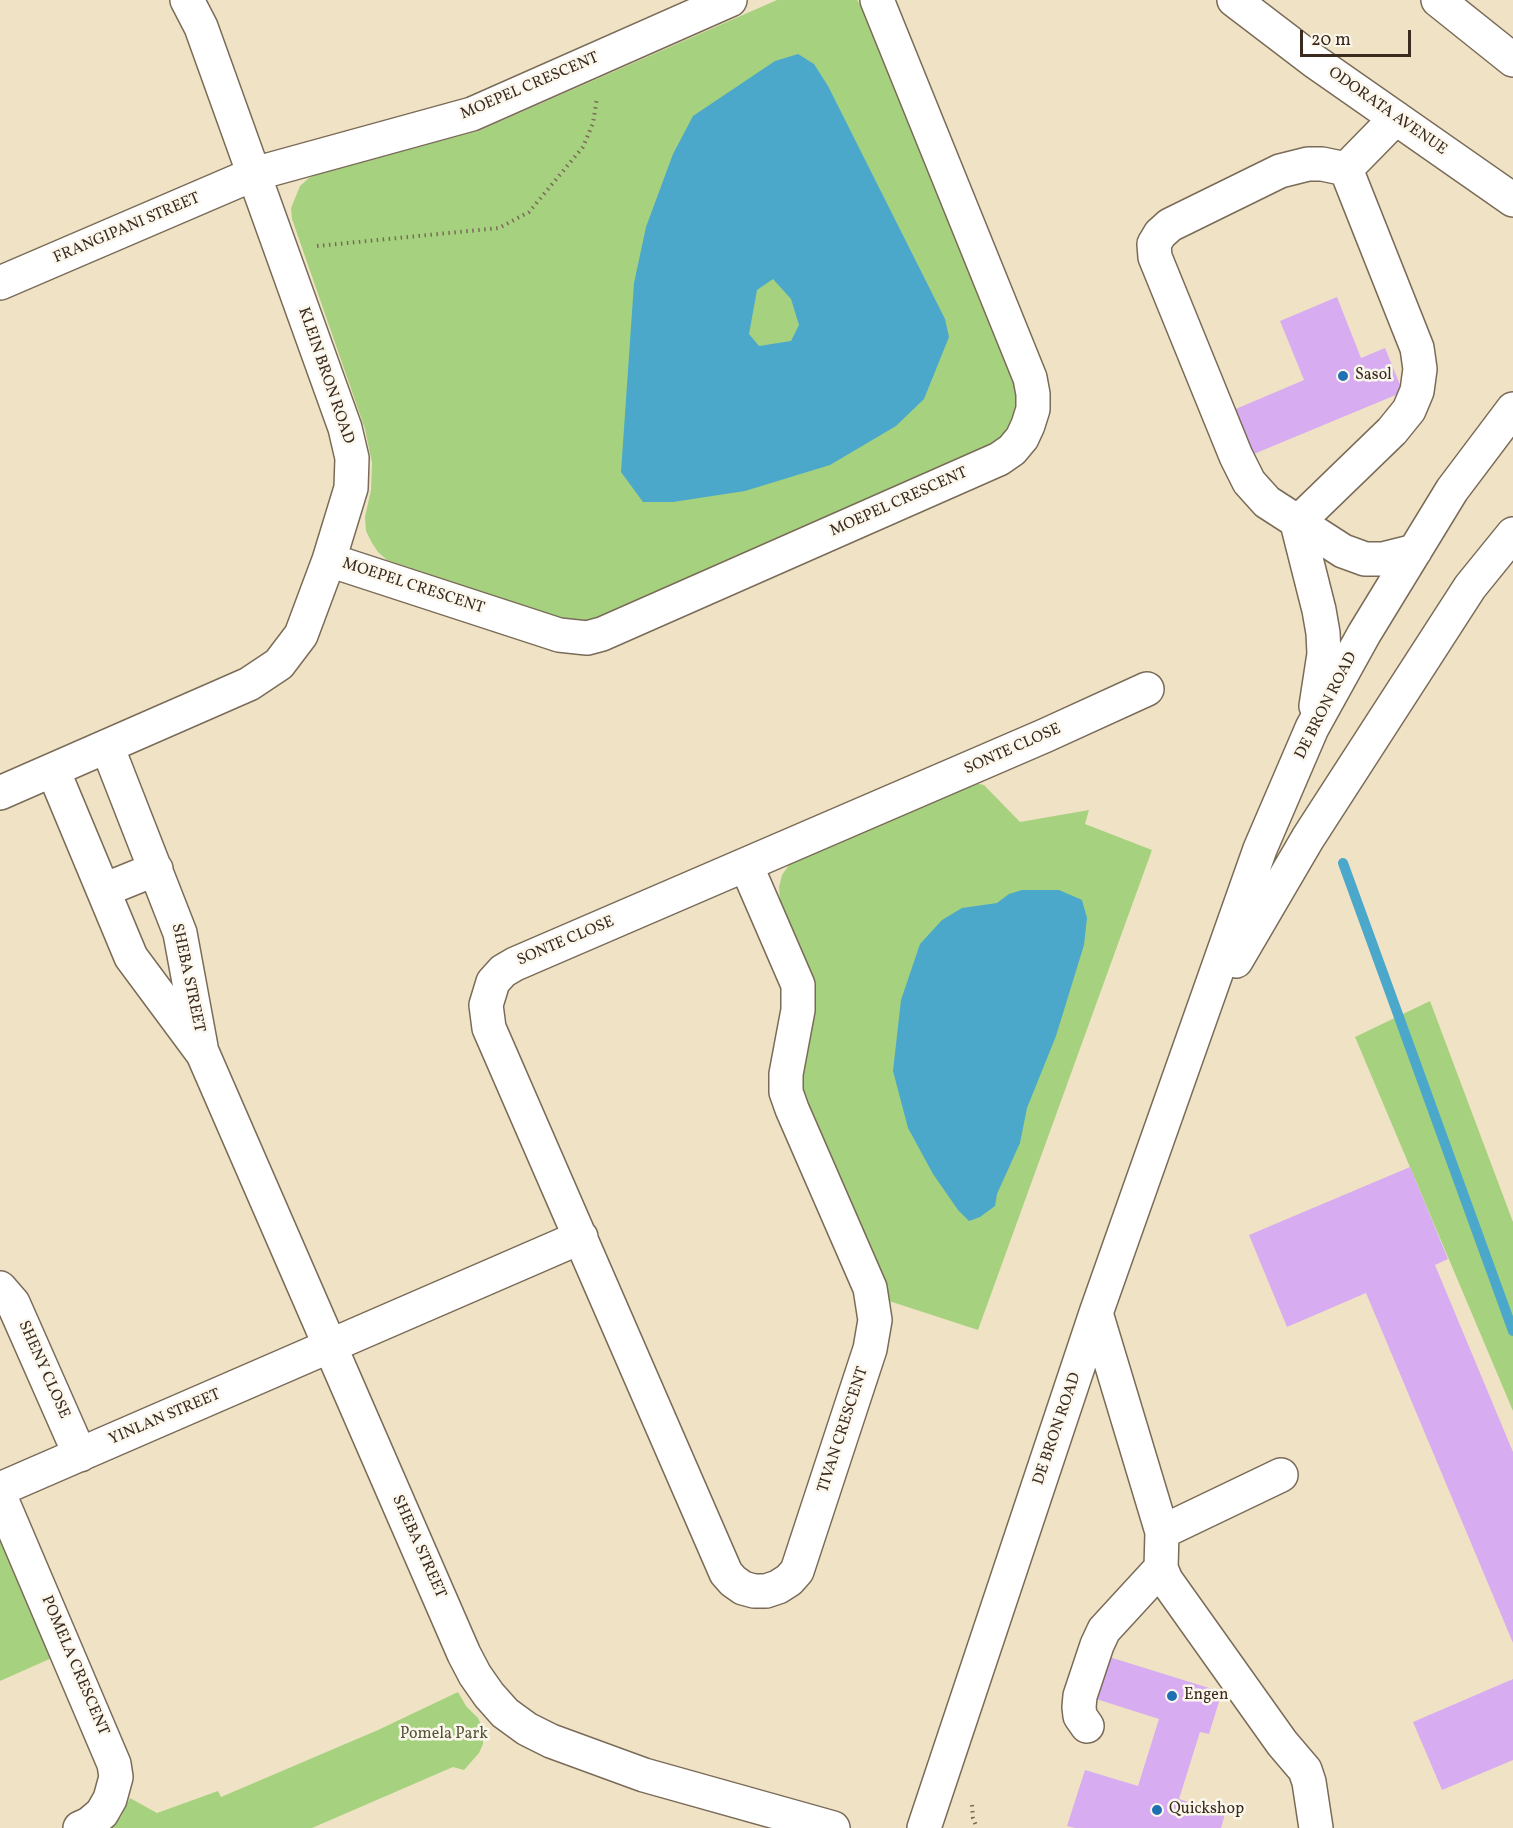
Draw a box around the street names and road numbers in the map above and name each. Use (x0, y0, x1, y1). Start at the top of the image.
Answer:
street label: MOEPEL CRESCENT (458, 49, 602, 125)
street label: ODORATA AVENUE (1324, 64, 1450, 160)
street label: FRANGIPANI STREET (51, 189, 203, 269)
street label: KLEIN BRON ROAD (293, 305, 357, 447)
street label: MOEPEL CRESCENT (827, 464, 971, 542)
street label: MOEPEL CRESCENT (339, 555, 487, 619)
street label: DE BRON ROAD (1292, 649, 1362, 763)
street label: SONTE CLOSE (962, 720, 1064, 780)
street label: SONTE CLOSE (515, 913, 617, 971)
street label: SHEBA STREET (166, 922, 208, 1034)
street label: SHENY CLOSE (13, 1318, 73, 1422)
street label: TIVAN CRESCENT (815, 1365, 873, 1495)
street label: DE BRON ROAD (1030, 1370, 1086, 1488)
street label: YINLAN STREET (106, 1386, 224, 1450)
street label: SHEBA STREET (387, 1492, 449, 1602)
street label: POMELA CRESCENT (36, 1593, 112, 1739)

